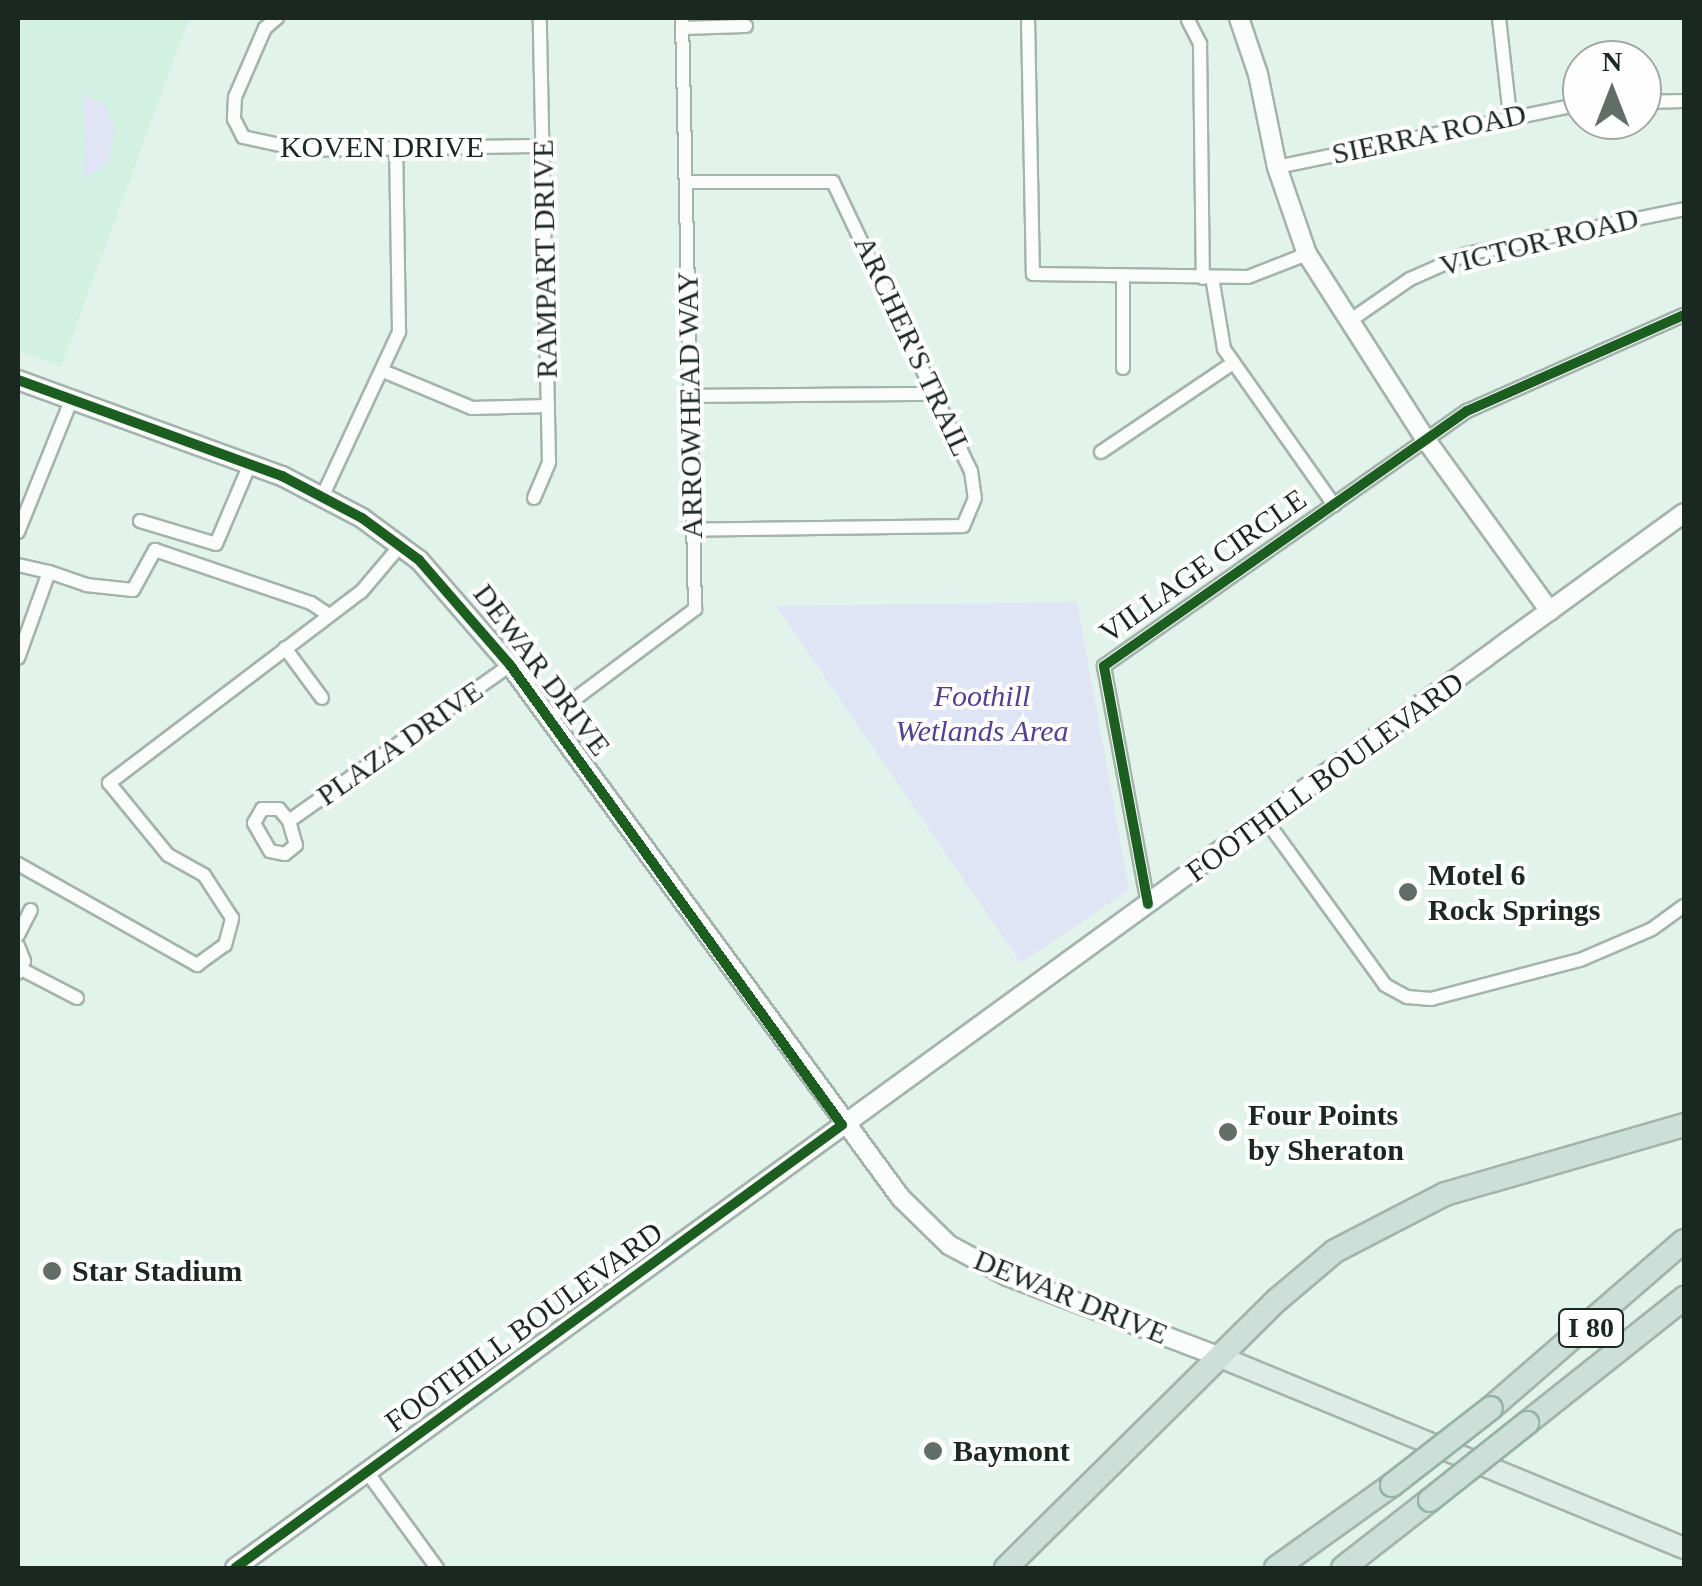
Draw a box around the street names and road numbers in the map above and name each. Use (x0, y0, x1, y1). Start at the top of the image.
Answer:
street label: SIERRA ROAD (1328, 96, 1530, 172)
street label: KOVEN DRIVE (280, 129, 484, 165)
street label: RAMPART DRIVE (525, 139, 565, 379)
street label: VICTOR ROAD (1436, 200, 1642, 284)
street label: ARCHER'S TRAIL (846, 230, 980, 462)
street label: ARROWHEAD WAY (670, 271, 710, 539)
street label: VILLAGE CIRCLE (1093, 481, 1313, 651)
street label: DEWAR DRIVE (466, 577, 618, 763)
street label: FOOTHILL BOULEVARD (1179, 664, 1471, 890)
street label: PLAZA DRIVE (309, 672, 491, 814)
street label: FOOTHILL BOULEVARD (378, 1214, 670, 1440)
street label: DEWAR DRIVE (969, 1242, 1173, 1352)
road number: I 80 (1556, 1305, 1626, 1351)

